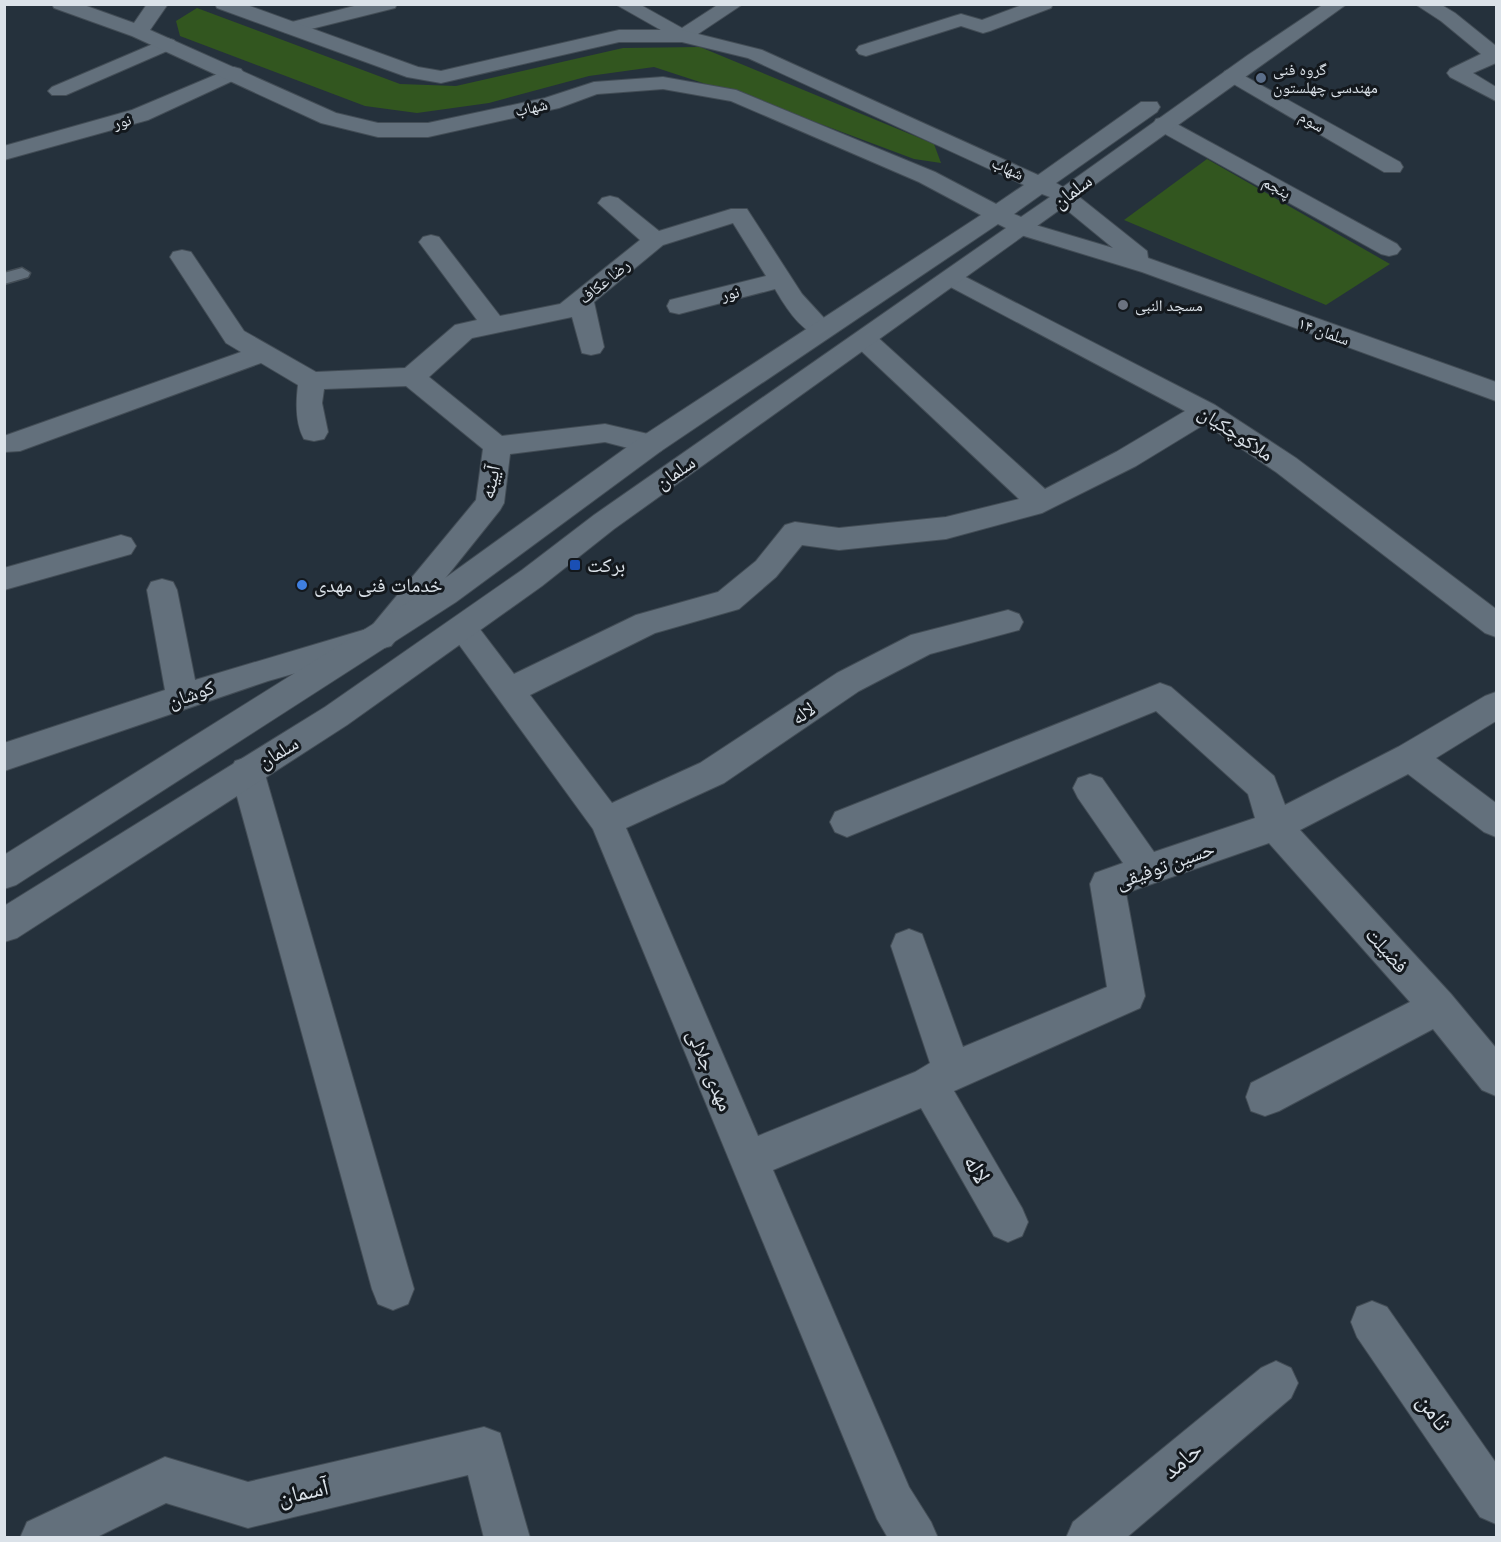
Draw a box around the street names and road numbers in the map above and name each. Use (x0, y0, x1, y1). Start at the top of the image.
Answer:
street label: شهاب (513, 95, 549, 120)
street label: سوم (1295, 107, 1328, 137)
street label: نور (110, 110, 133, 133)
street label: شهاب (989, 153, 1027, 184)
street label: سلمان (1048, 168, 1096, 214)
street label: پنجم (1259, 172, 1294, 204)
street label: رضا عکاف (575, 255, 634, 308)
street label: نور (718, 282, 741, 305)
street label: سلمان ۱۴ (1295, 313, 1352, 350)
street label: ملاکوچکیان (1194, 400, 1278, 466)
street label: سلمان (650, 450, 700, 494)
street label: آیینه (475, 462, 505, 501)
street label: کوشان (165, 675, 217, 713)
street label: لاله (786, 696, 820, 730)
street label: سلمان (253, 731, 303, 773)
street label: حسین توفیقی (1112, 836, 1218, 894)
street label: فضیلت (1361, 922, 1413, 978)
street label: مهدی جلالی (682, 1025, 738, 1115)
street label: لاله (958, 1149, 997, 1188)
street label: ثامن (1411, 1387, 1458, 1436)
street label: حامد (1156, 1434, 1208, 1485)
street label: آسمان (275, 1471, 332, 1511)

